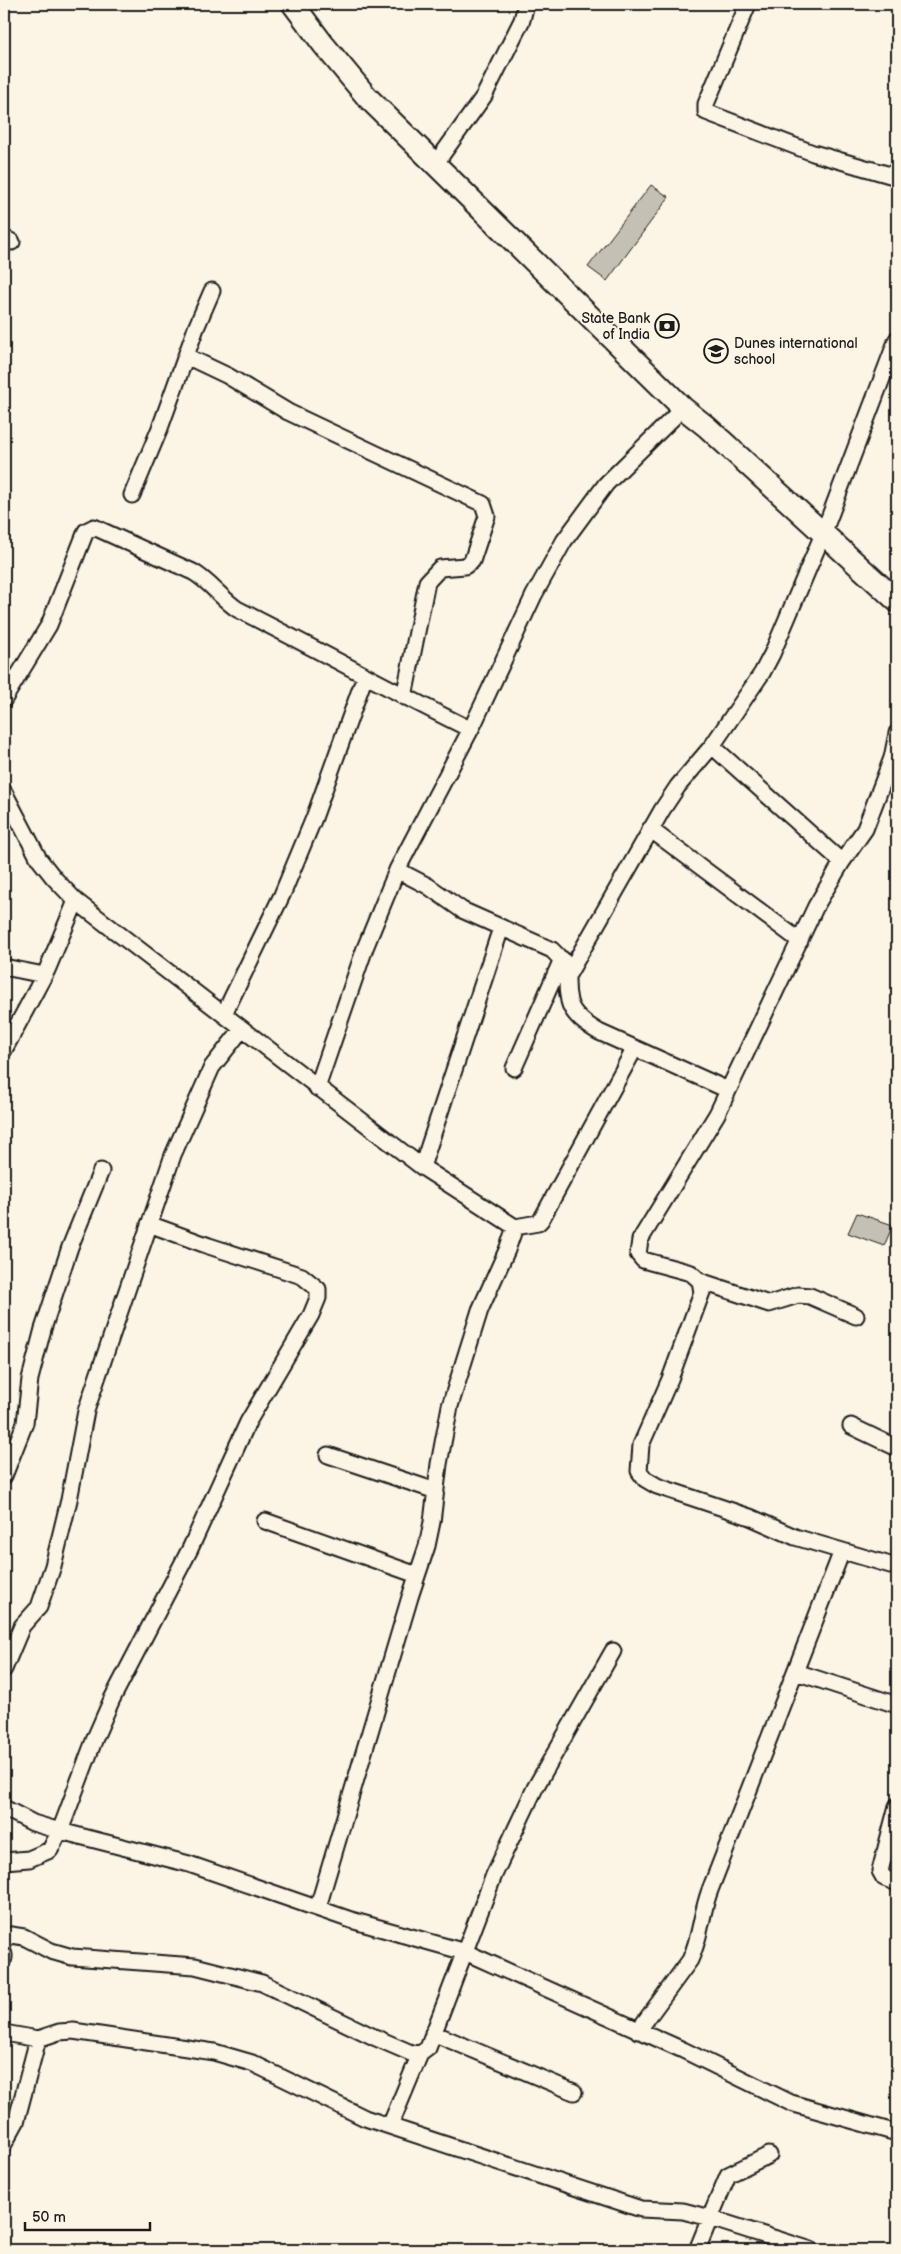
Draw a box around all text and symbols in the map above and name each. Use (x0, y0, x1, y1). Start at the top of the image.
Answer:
place label: State Bank of India (581, 310, 650, 343)
bank icon: State Bank of India (654, 313, 680, 339)
place label: Dunes international school (734, 335, 858, 368)
school or university icon: Dunes international school (703, 338, 729, 364)
scale bar (25, 2199, 150, 2231)
text: 50 m (32, 2208, 66, 2227)

